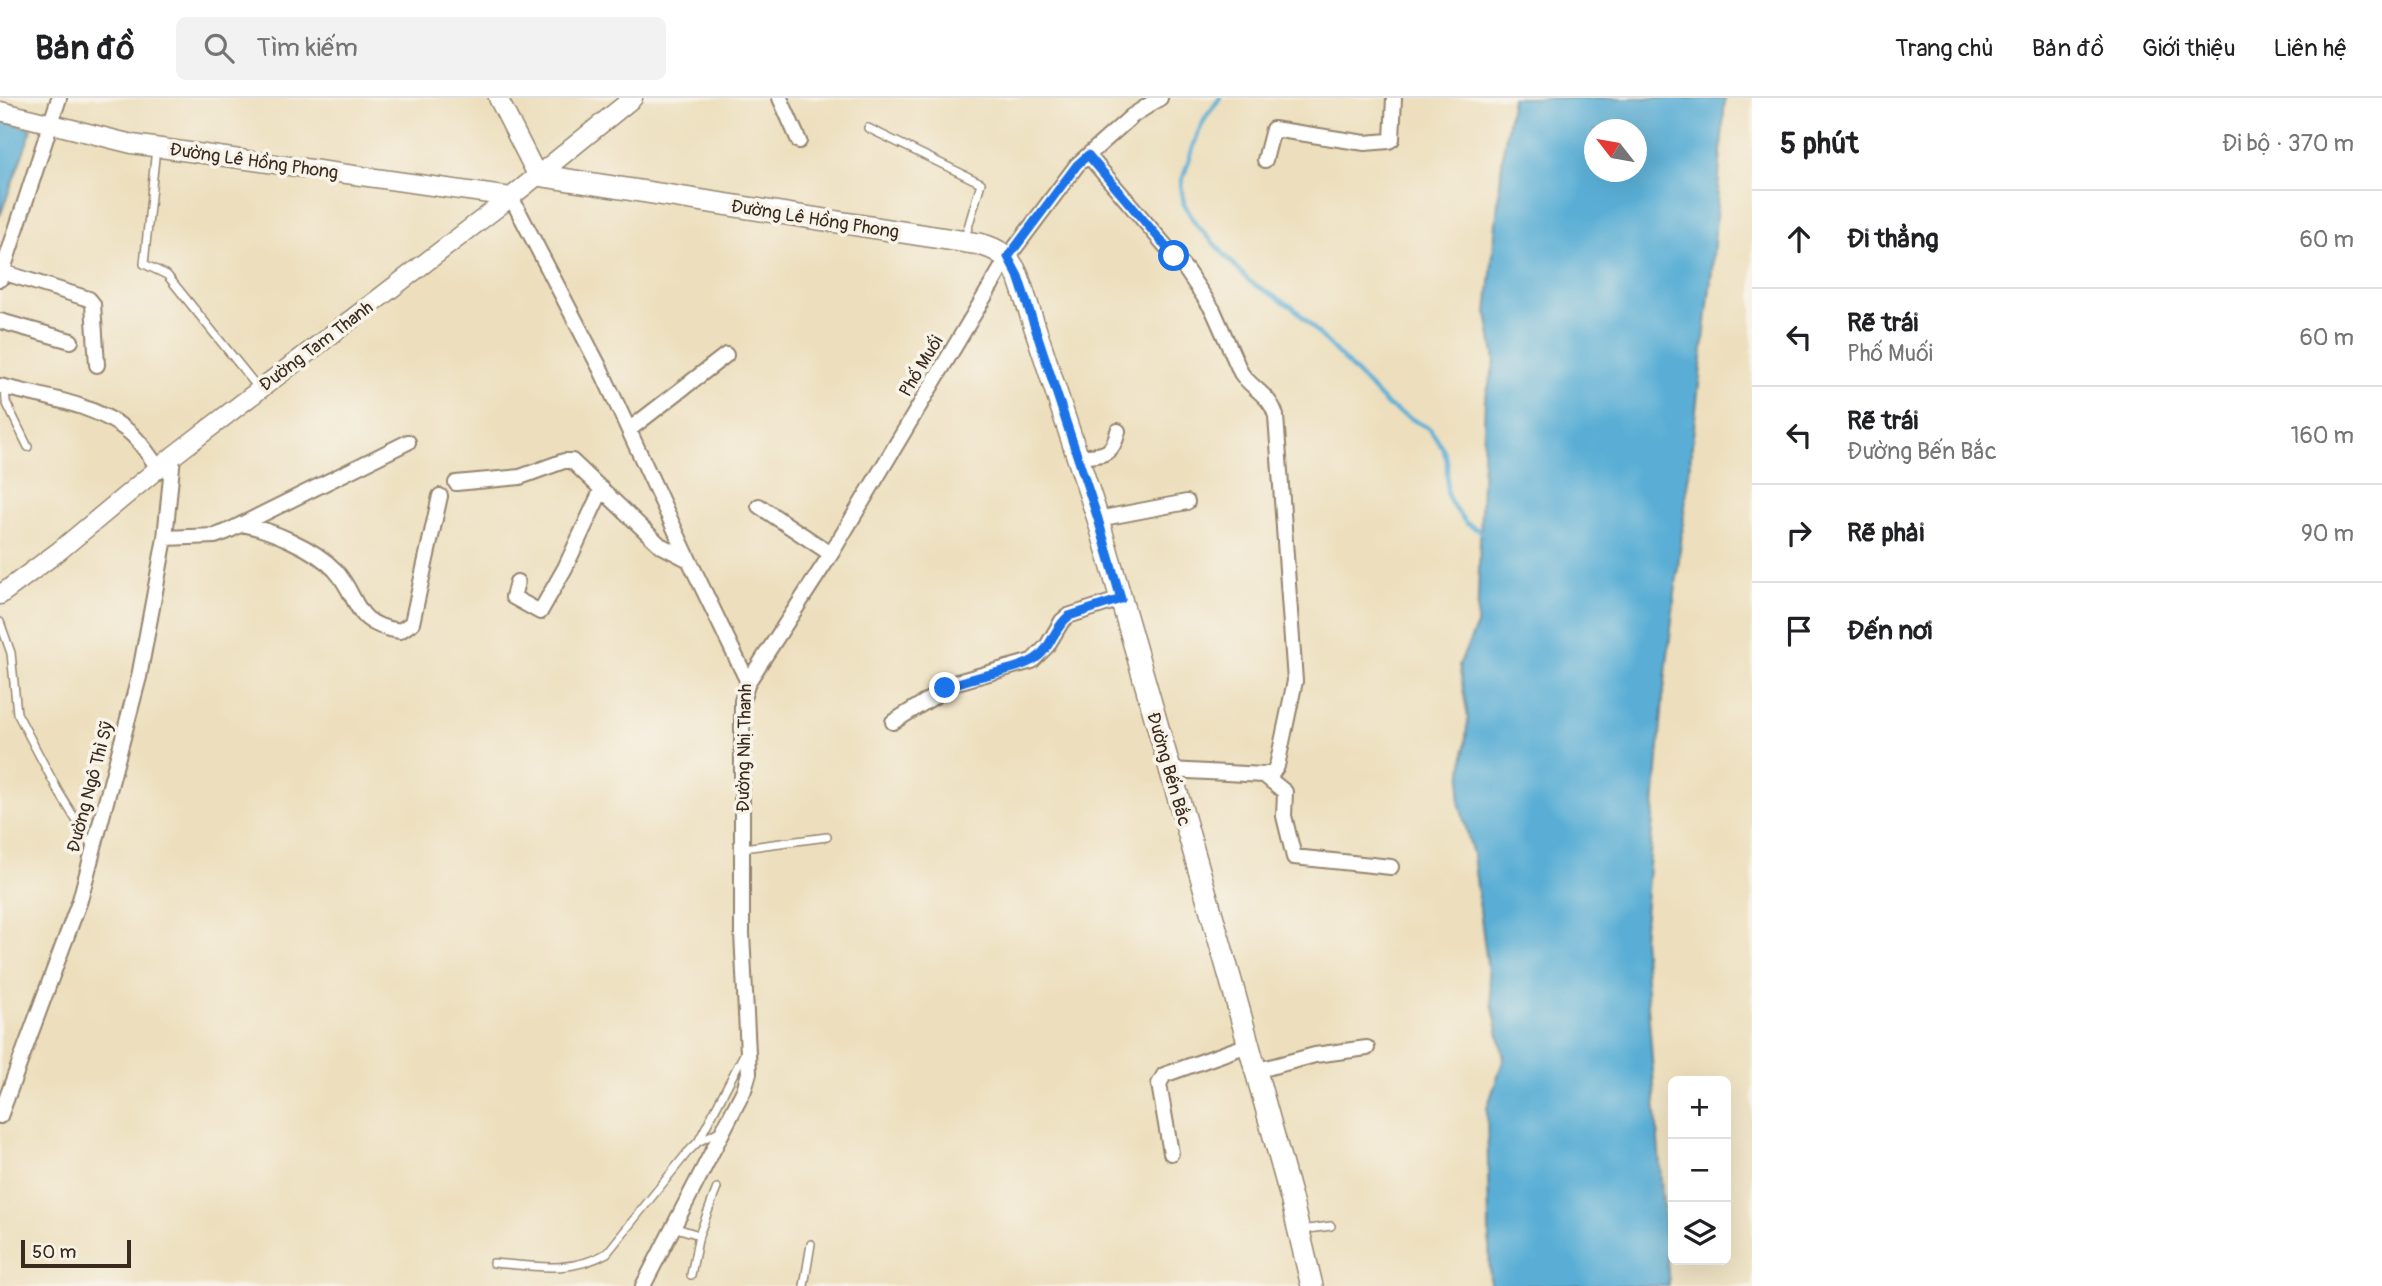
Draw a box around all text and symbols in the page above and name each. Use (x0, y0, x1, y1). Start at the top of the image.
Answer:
search box (176, 17, 666, 80)
text: Bản đồ (35, 28, 134, 69)
icon: search (200, 29, 238, 67)
text: Tìm kiếm (256, 32, 358, 64)
text: Trang chủ (1895, 34, 1994, 63)
text: Bản đồ (2032, 34, 2104, 63)
text: Giới thiệu (2142, 34, 2236, 63)
text: Liên hệ (2274, 34, 2347, 63)
north arrow (1584, 119, 1647, 182)
text: 5 phút (1780, 125, 1859, 162)
text: Đi bộ · 370 m (2222, 129, 2354, 158)
street label: Đường Lê Hồng Phong (168, 138, 340, 185)
street label: Đường Lê Hồng Phong (729, 195, 901, 244)
icon: ahead (1780, 220, 1818, 258)
text: Đi thẳng (1847, 223, 1939, 255)
text: 60 m (2299, 225, 2354, 254)
route start (1158, 240, 1189, 271)
street label: Đường Tam Thanh (255, 296, 378, 397)
text: Rẽ trái (1847, 307, 1918, 339)
icon: left (1780, 318, 1818, 356)
text: 60 m (2299, 323, 2354, 352)
street label: Phố Muối (894, 332, 949, 401)
text: Phố Muối (1847, 339, 1933, 368)
text: Rẽ trái (1847, 405, 1918, 437)
icon: left (1780, 416, 1818, 454)
text: 160 m (2290, 421, 2354, 450)
text: Đường Bến Bắc (1847, 437, 1997, 466)
icon: right (1780, 514, 1818, 552)
text: Rẽ phải (1847, 517, 1924, 549)
text: 90 m (2301, 519, 2354, 548)
icon: arrive (1780, 612, 1818, 650)
text: Đến nơi (1847, 615, 1932, 647)
route end (929, 672, 960, 703)
street label: Đường Nhị Thanh (732, 684, 757, 812)
street label: Đường Bến Bắc (1141, 710, 1196, 829)
street label: Đường Ngô Thì Sỹ (62, 719, 119, 855)
map controls (1668, 1076, 1731, 1265)
button: + (1668, 1076, 1731, 1139)
button: − (1668, 1139, 1731, 1202)
button: layers (1668, 1202, 1731, 1265)
scale bar (21, 1237, 131, 1269)
text: 50 m (32, 1240, 76, 1264)

